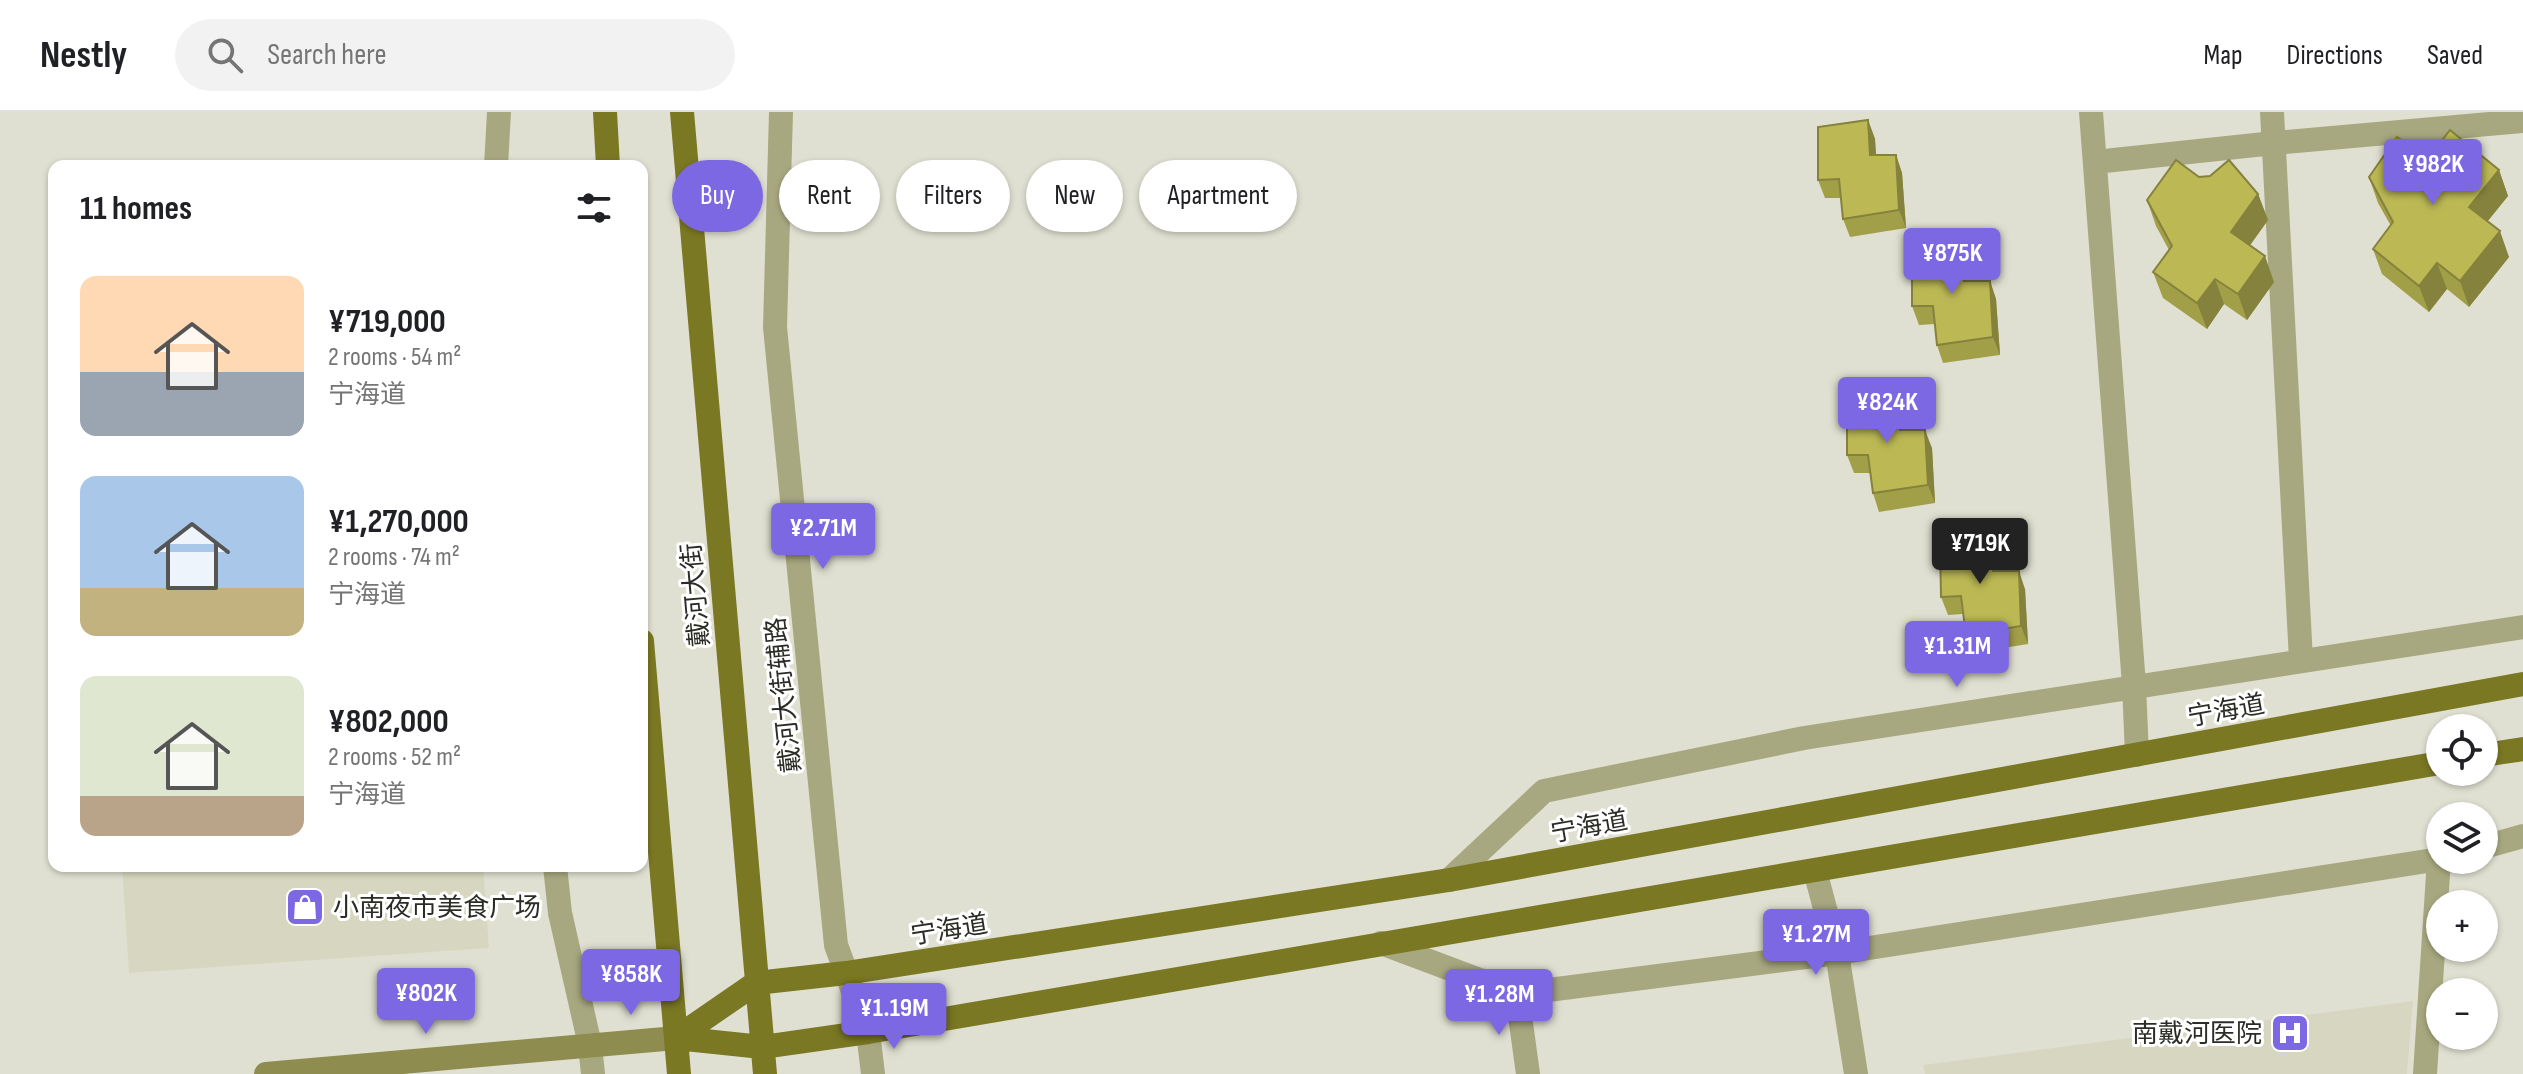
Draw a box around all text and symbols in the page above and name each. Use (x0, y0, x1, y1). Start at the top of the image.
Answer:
search box (175, 19, 735, 91)
text: Nestly (40, 33, 127, 78)
icon: search (203, 33, 247, 77)
text: Search here (267, 37, 386, 73)
text: Map (2204, 39, 2243, 72)
text: Directions (2287, 39, 2383, 72)
text: Saved (2427, 39, 2483, 72)
pin: ¥982K (2377, 139, 2489, 207)
text: ¥982K (2402, 149, 2464, 180)
chip: Buy (672, 160, 763, 232)
chip: Rent (779, 160, 880, 232)
chip: Filters (896, 160, 1010, 232)
chip: New (1026, 160, 1123, 232)
chip: Apartment (1139, 160, 1297, 232)
icon: filters (572, 186, 616, 230)
text: 11 homes (80, 188, 192, 229)
pin: ¥875K (1896, 228, 2008, 296)
text: ¥875K (1921, 238, 1983, 269)
text: ¥719,000 (328, 301, 446, 342)
icon: home (144, 308, 240, 404)
text: 2 rooms · 54 m² (328, 342, 461, 373)
pin: ¥824K (1831, 377, 1943, 445)
text: 宁海道 (328, 380, 406, 411)
text: ¥824K (1856, 387, 1918, 418)
text: ¥1,270,000 (328, 501, 469, 542)
pin: ¥2.71M (758, 503, 888, 571)
icon: home (144, 508, 240, 604)
text: ¥2.71M (789, 513, 857, 544)
pin: ¥719K (1924, 518, 2036, 586)
text: ¥719K (1950, 528, 2010, 559)
text: 2 rooms · 74 m² (328, 542, 460, 573)
street label: 戴河大街 (677, 542, 716, 648)
text: 宁海道 (328, 580, 406, 611)
street label: 戴河大街辅路 (761, 616, 808, 774)
pin: ¥1.31M (1892, 621, 2022, 689)
text: ¥1.31M (1923, 631, 1991, 662)
street label: 宁海道 (2185, 689, 2267, 734)
text: ¥802,000 (328, 701, 449, 742)
icon: home (144, 708, 240, 804)
map controls (2426, 714, 2498, 1050)
button: locate (2426, 714, 2498, 786)
text: 2 rooms · 52 m² (328, 742, 461, 773)
text: 宁海道 (328, 780, 406, 811)
button: layers (2426, 802, 2498, 874)
street label: 宁海道 (1548, 805, 1630, 850)
shop icon: 小南夜市美食广场 (284, 886, 326, 928)
button: + (2426, 890, 2498, 962)
place label: 小南夜市美食广场 (333, 893, 541, 924)
street label: 宁海道 (908, 909, 990, 952)
pin: ¥1.27M (1751, 909, 1881, 977)
text: ¥1.27M (1781, 919, 1851, 950)
pin: ¥858K (575, 949, 687, 1017)
text: ¥858K (600, 959, 662, 990)
pin: ¥802K (370, 968, 482, 1036)
pin: ¥1.28M (1434, 969, 1564, 1037)
text: ¥802K (395, 978, 457, 1009)
button: − (2426, 978, 2498, 1050)
text: ¥1.28M (1464, 979, 1534, 1010)
pin: ¥1.19M (829, 983, 959, 1051)
text: ¥1.19M (859, 993, 929, 1024)
hospital icon: 南戴河医院 (2269, 1012, 2311, 1054)
place label: 南戴河医院 (2132, 1019, 2262, 1050)

